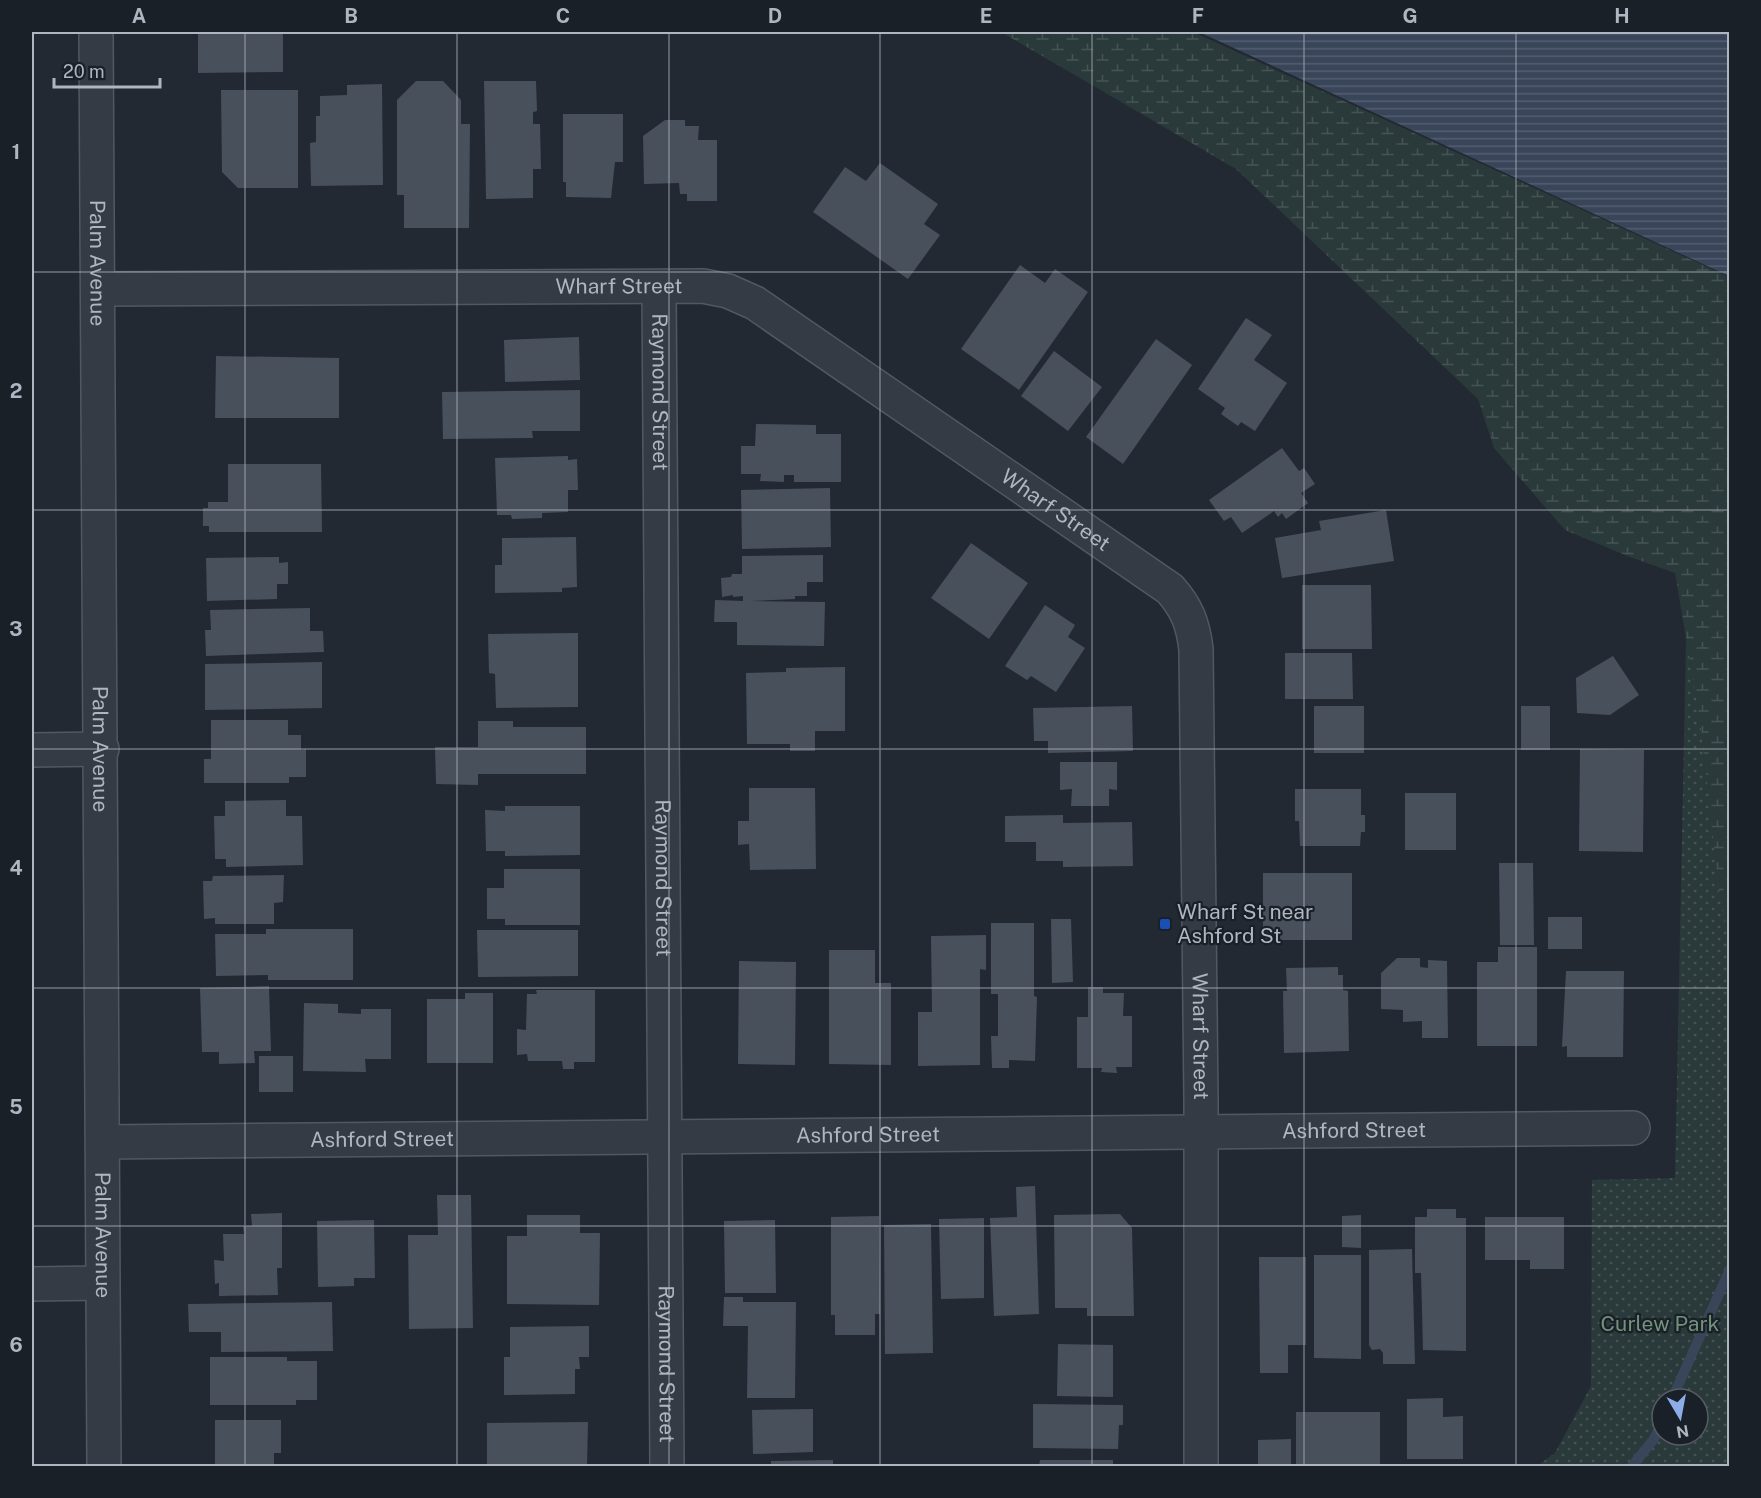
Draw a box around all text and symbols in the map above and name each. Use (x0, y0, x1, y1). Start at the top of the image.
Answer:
text: A (132, 4, 146, 28)
text: B (344, 4, 358, 28)
text: C (556, 4, 570, 28)
text: D (768, 4, 782, 28)
text: E (980, 4, 992, 28)
text: F (1192, 4, 1204, 28)
text: G (1402, 4, 1418, 28)
text: H (1614, 4, 1630, 28)
scale bar (54, 51, 160, 89)
text: 20 m (63, 61, 105, 82)
text: 1 (12, 140, 20, 164)
street label: Palm Avenue (85, 200, 111, 326)
street label: Wharf Street (555, 273, 683, 299)
street label: Raymond Street (647, 313, 673, 471)
text: 2 (10, 379, 22, 403)
street label: Wharf Street (996, 463, 1115, 556)
text: 3 (9, 617, 23, 641)
street label: Palm Avenue (88, 686, 113, 812)
street label: Raymond Street (650, 799, 677, 957)
text: 4 (9, 856, 23, 880)
place label: Wharf St near Ashford St (1177, 899, 1313, 948)
marker: Wharf St near Ashford St (1158, 917, 1172, 931)
street label: Wharf Street (1188, 973, 1214, 1100)
text: 5 (9, 1095, 23, 1119)
street label: Ashford Street (1282, 1117, 1426, 1143)
street label: Ashford Street (796, 1121, 940, 1148)
street label: Ashford Street (310, 1126, 454, 1152)
street label: Palm Avenue (90, 1172, 116, 1298)
street label: Raymond Street (654, 1285, 680, 1443)
park label: Curlew Park (1601, 1311, 1720, 1336)
text: 6 (9, 1333, 23, 1357)
north arrow (1650, 1387, 1710, 1447)
text: N (1675, 1421, 1690, 1442)

